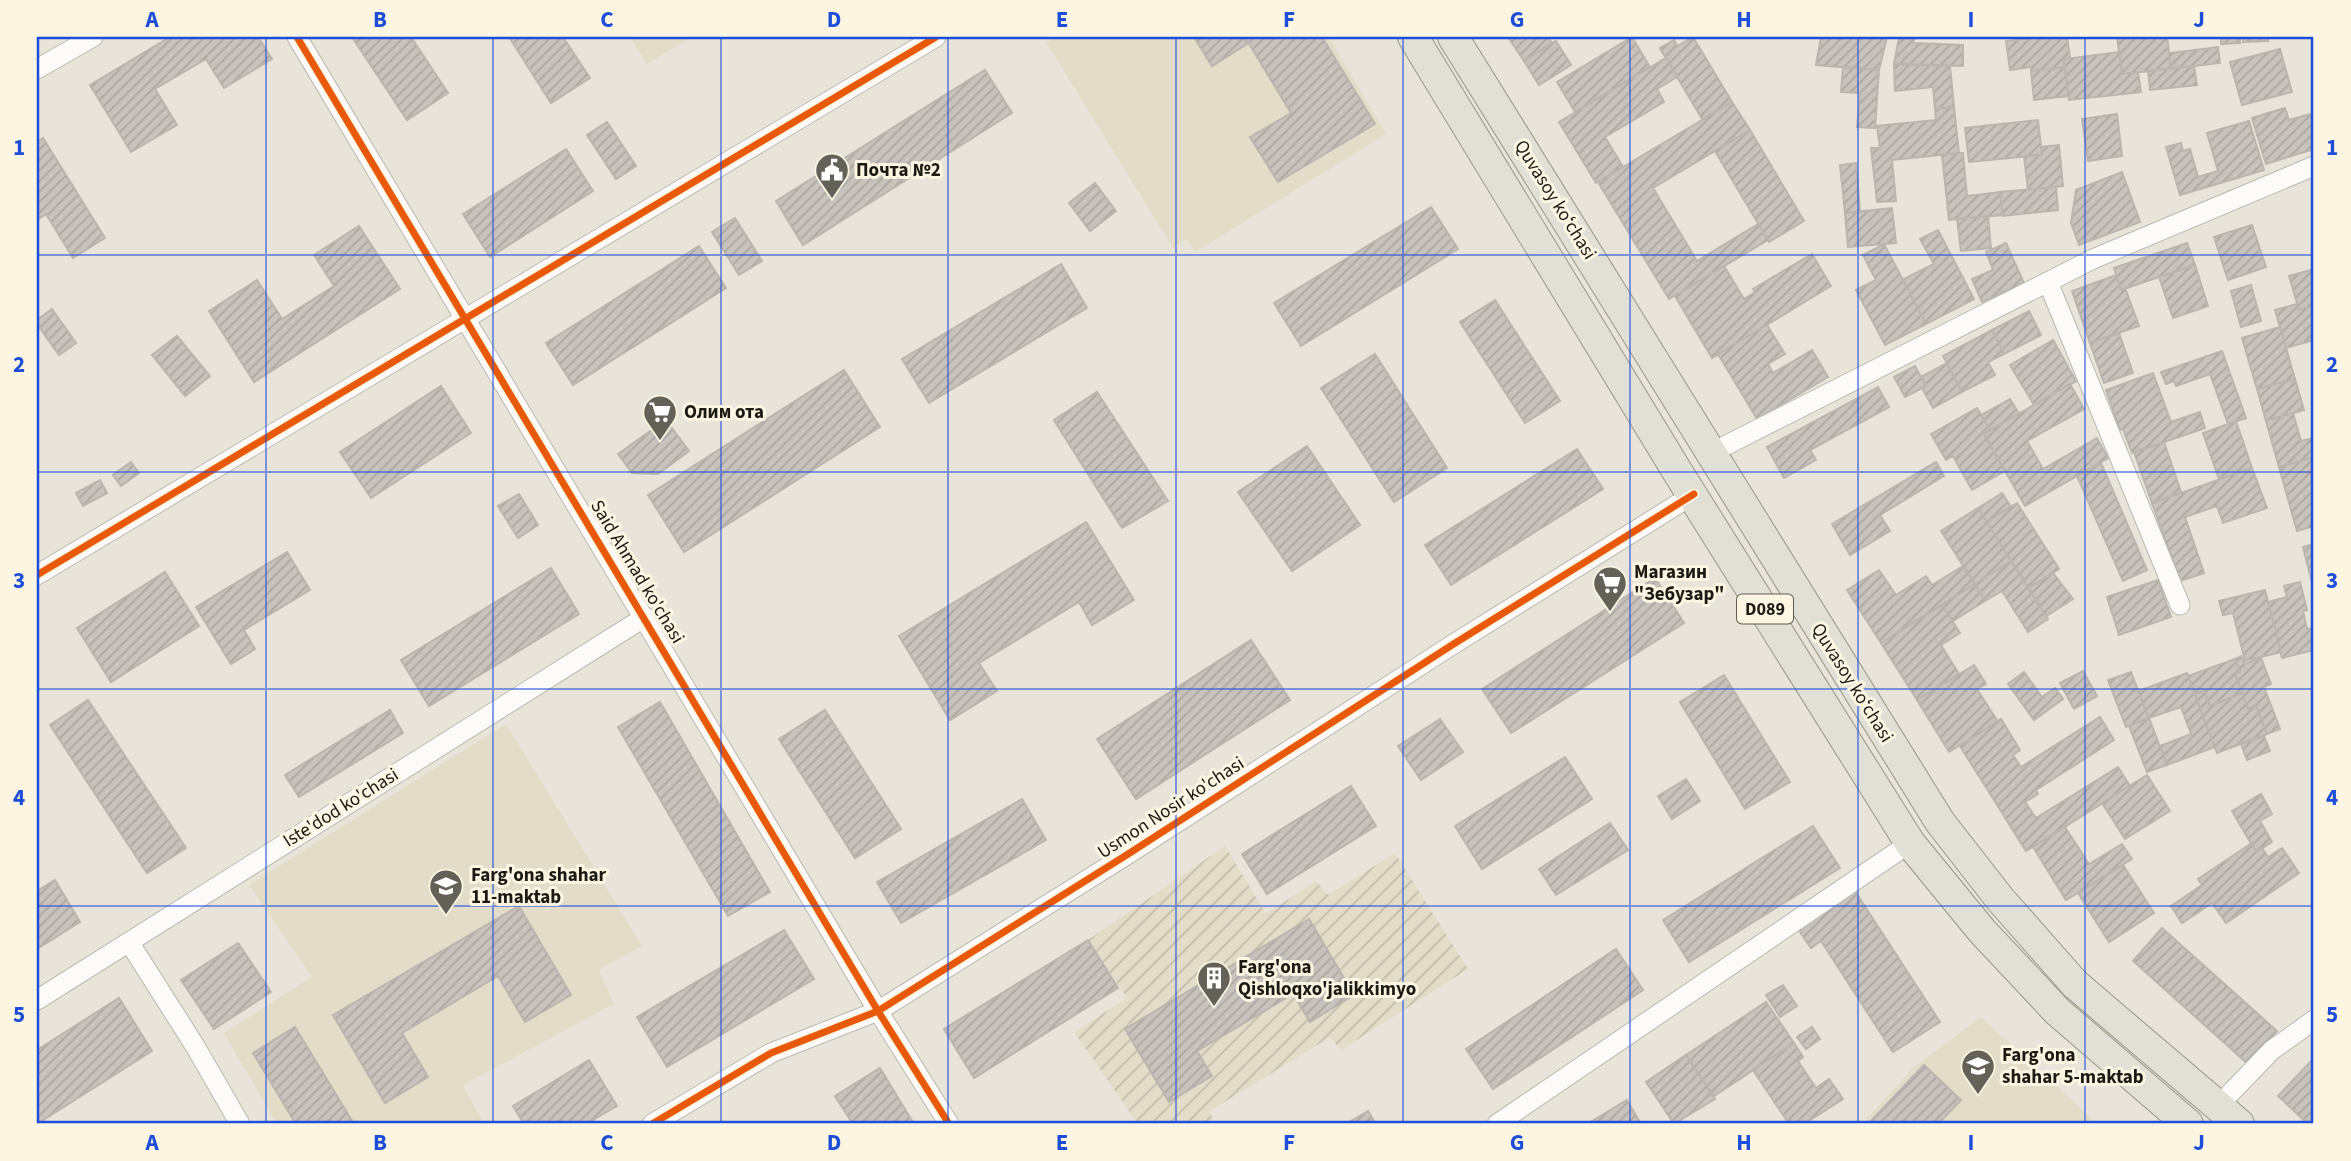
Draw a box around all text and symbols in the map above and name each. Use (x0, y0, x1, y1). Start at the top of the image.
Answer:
text: A (144, 3, 159, 36)
text: B (373, 3, 387, 36)
text: C (600, 3, 614, 36)
text: D (827, 3, 841, 36)
text: E (1056, 3, 1068, 36)
text: F (1283, 3, 1295, 36)
text: G (1510, 3, 1524, 36)
text: H (1736, 3, 1752, 36)
text: I (1968, 3, 1974, 36)
text: J (2193, 3, 2205, 36)
text: 1 (13, 131, 25, 164)
text: 1 (2326, 131, 2338, 164)
street label: Quvasoy koʻchasi (1507, 135, 1603, 265)
public building icon: Почта №2 (813, 151, 851, 200)
place label: Почта №2 (856, 157, 941, 184)
text: 2 (13, 348, 25, 381)
text: 2 (2326, 348, 2338, 381)
supermarket icon: Олим ота (641, 393, 679, 442)
place label: Олим ота (684, 399, 764, 426)
street label: Said Ahmad ko'chasi (583, 495, 691, 649)
place label: Магазин "Зебузар" (1634, 559, 1724, 608)
text: 3 (13, 564, 25, 597)
supermarket icon: Магазин "Зебузар" (1591, 564, 1629, 613)
text: 3 (2326, 564, 2338, 597)
road number: D089 (1737, 594, 1793, 624)
street label: Quvasoy koʻchasi (1804, 618, 1900, 748)
street label: Usmon Nosir ko'chasi (1092, 750, 1250, 866)
street label: Iste'dod ko'chasi (278, 762, 404, 854)
text: 4 (13, 781, 25, 814)
text: 4 (2326, 781, 2338, 814)
place label: Farg'ona shahar 11-maktab (471, 862, 607, 911)
school or university icon: Farg'ona shahar 11-maktab (427, 867, 465, 916)
place label: Farg'ona Qishloqxo'jalikkimyo (1238, 954, 1416, 1003)
building icon: Farg'ona Qishloqxo'jalikkimyo (1195, 959, 1233, 1008)
text: 5 (13, 998, 25, 1031)
text: 5 (2326, 998, 2338, 1031)
place label: Farg'ona shahar 5-maktab (2002, 1042, 2144, 1091)
school or university icon: Farg'ona shahar 5-maktab (1959, 1047, 1997, 1096)
text: A (144, 1126, 159, 1159)
text: B (373, 1126, 387, 1159)
text: C (600, 1126, 614, 1159)
text: D (827, 1126, 841, 1159)
text: E (1056, 1126, 1068, 1159)
text: F (1283, 1126, 1295, 1159)
text: G (1510, 1126, 1524, 1159)
text: H (1736, 1126, 1752, 1159)
text: I (1968, 1126, 1974, 1159)
text: J (2193, 1126, 2205, 1159)

